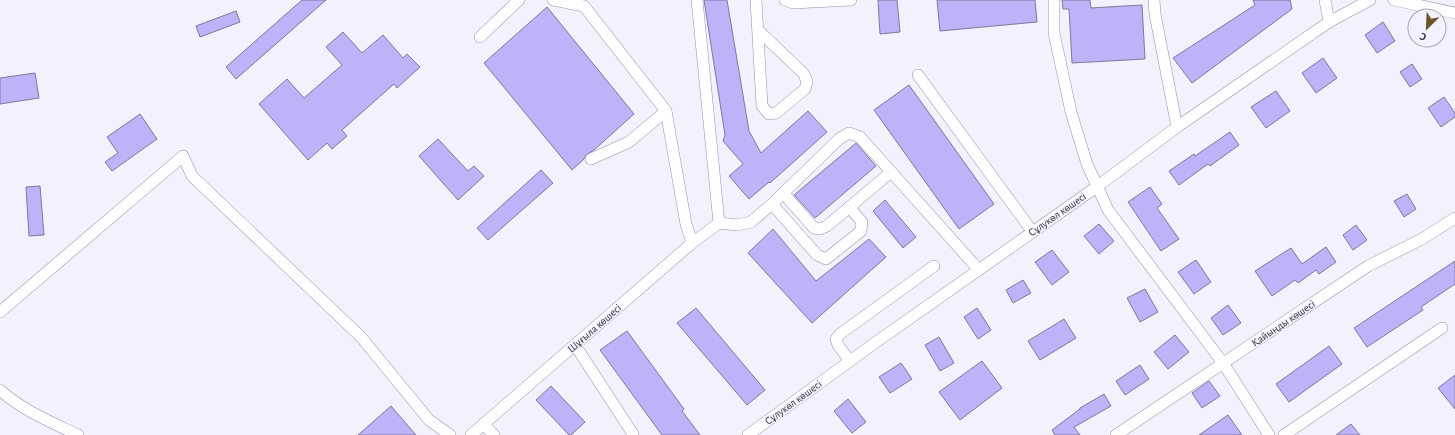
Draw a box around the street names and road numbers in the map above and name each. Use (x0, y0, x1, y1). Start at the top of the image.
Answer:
street label: Сұлукөл көшесі (1026, 190, 1088, 238)
street label: Қайыңды көшесі (1249, 298, 1317, 349)
street label: Шұғыла көшесі (565, 302, 623, 355)
street label: Сұлукөл көшесі (763, 378, 824, 427)

